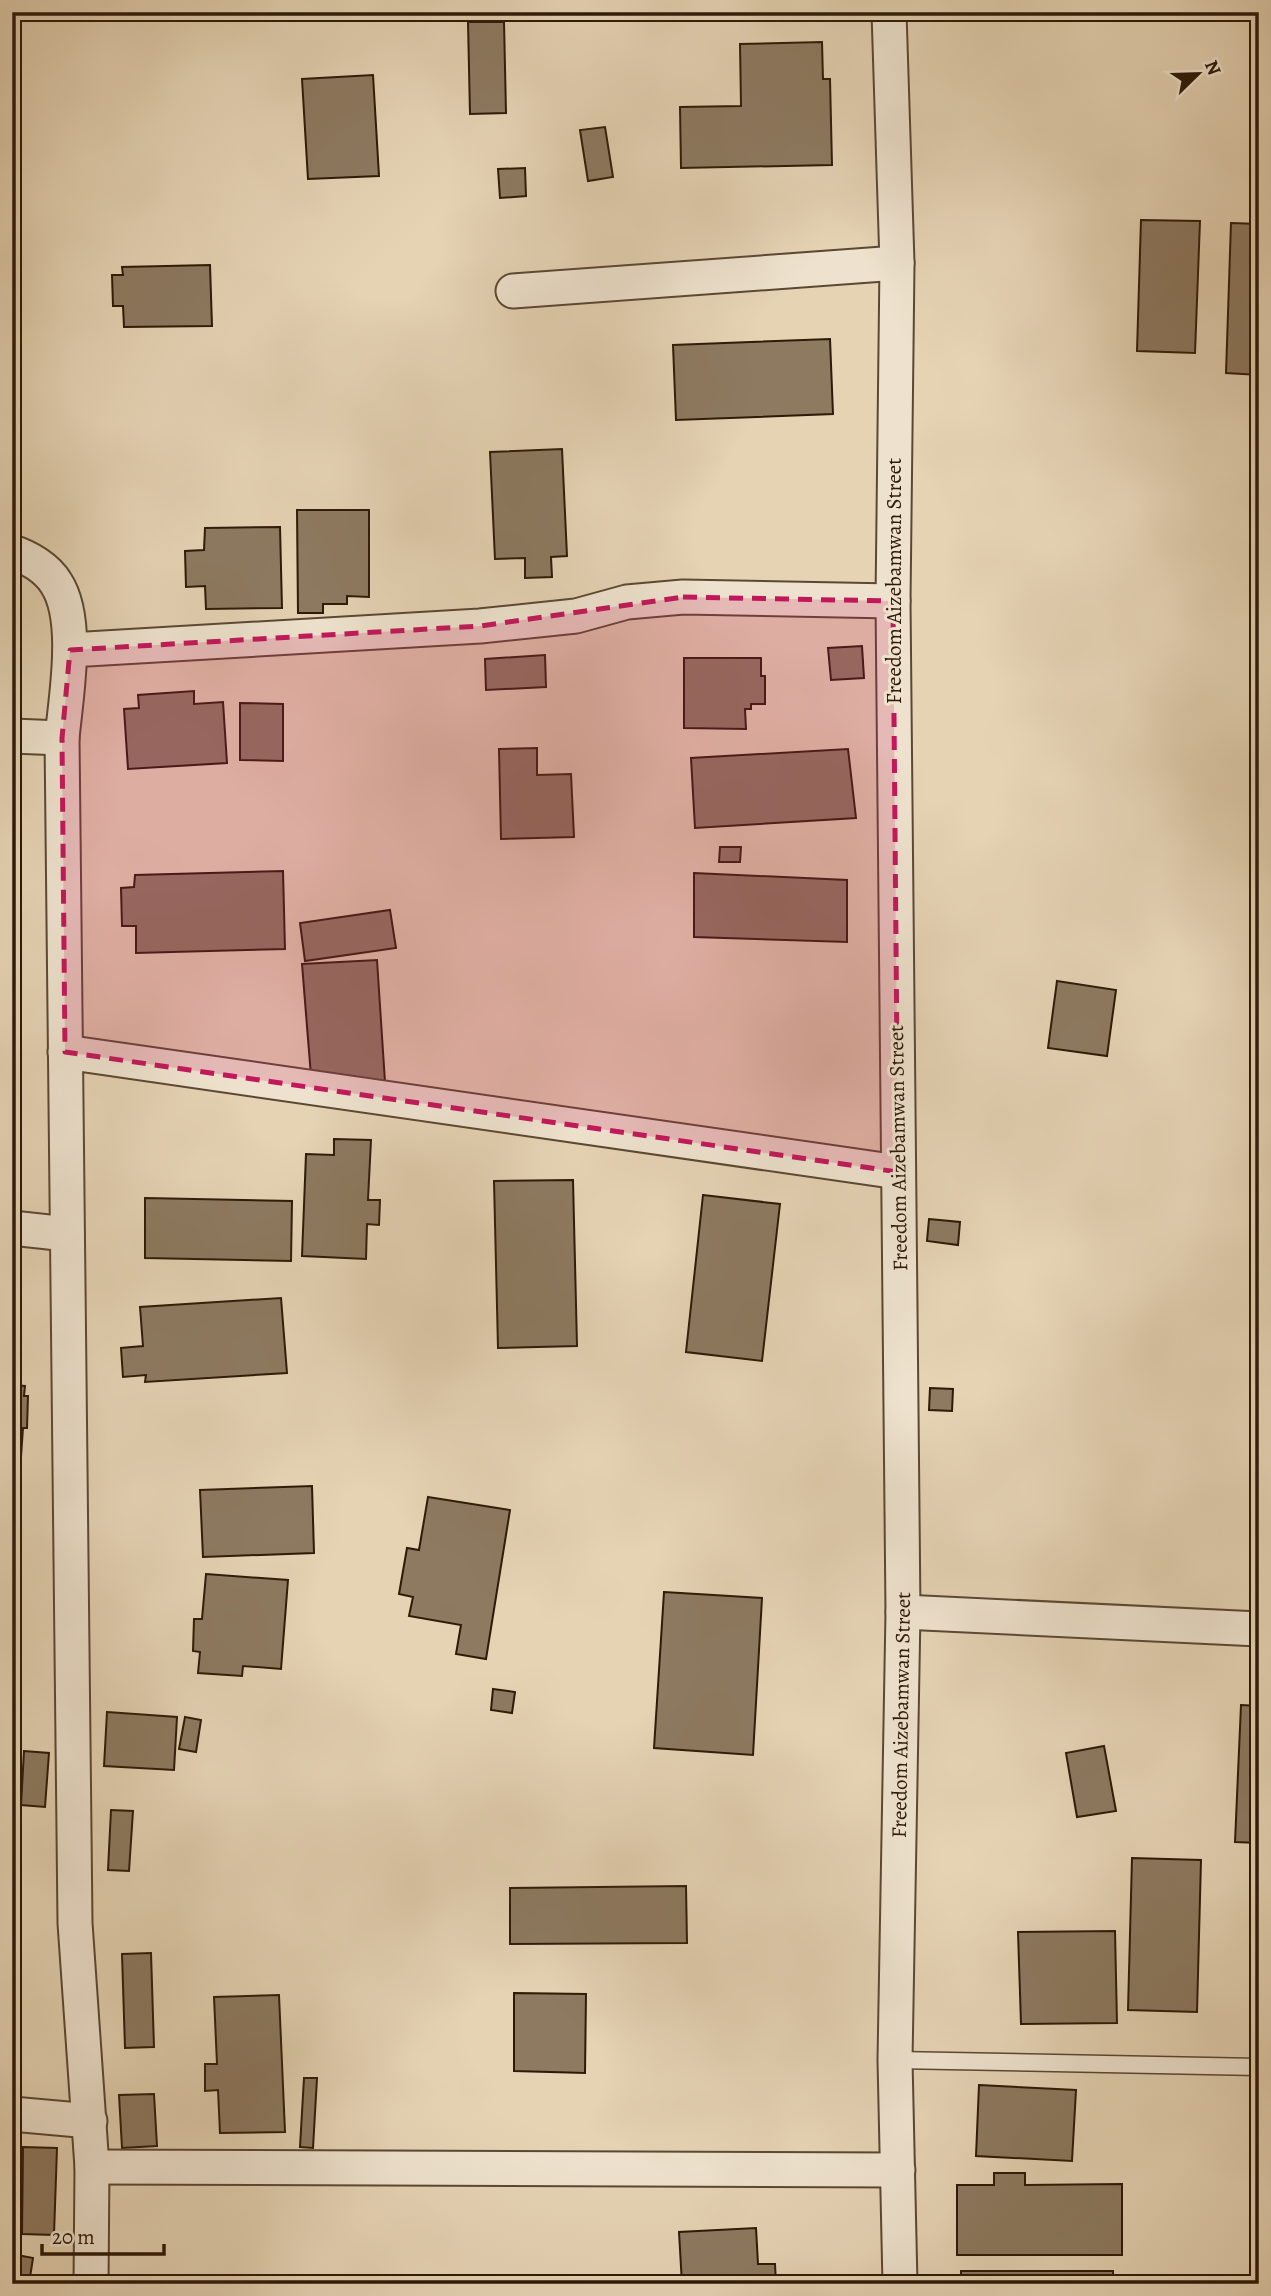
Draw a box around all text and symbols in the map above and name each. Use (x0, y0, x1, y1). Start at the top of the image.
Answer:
north arrow (1162, 38, 1232, 108)
text: N (1198, 56, 1227, 79)
street label: Freedom Aizebamwan Street (880, 458, 908, 704)
street label: Freedom Aizebamwan Street (882, 1025, 914, 1271)
street label: Freedom Aizebamwan Street (885, 1592, 917, 1838)
scale bar (42, 2212, 164, 2256)
text: 20 m (52, 2223, 95, 2251)

